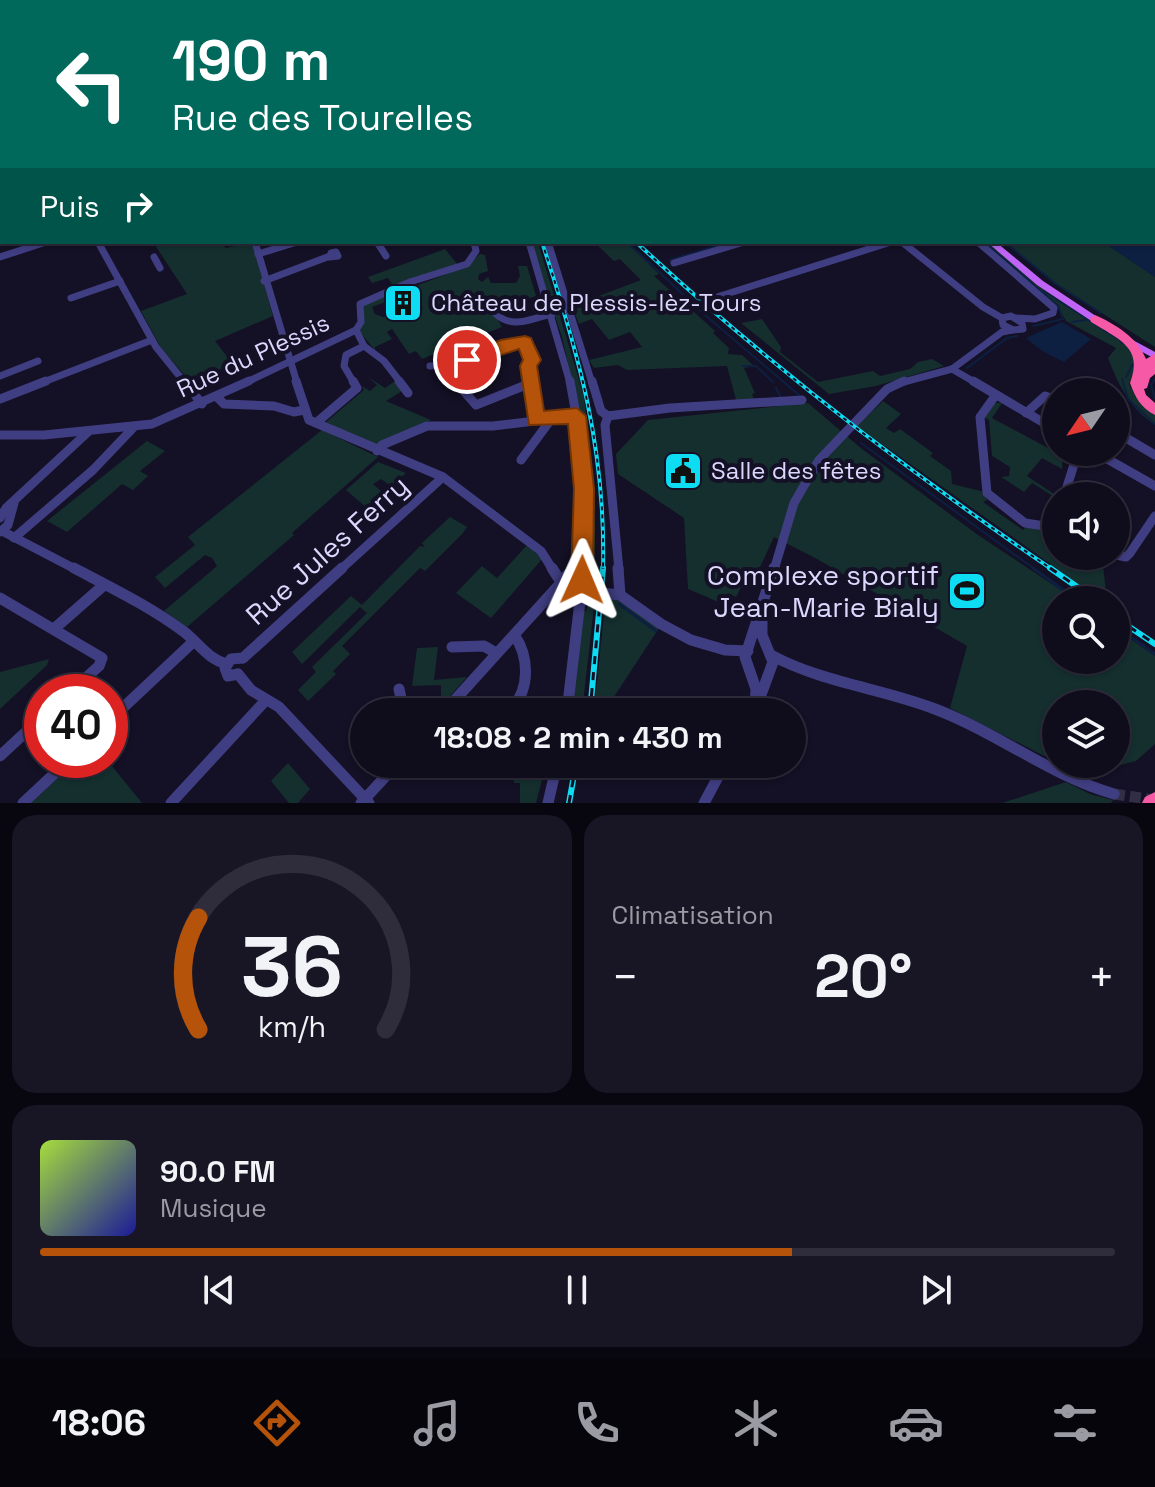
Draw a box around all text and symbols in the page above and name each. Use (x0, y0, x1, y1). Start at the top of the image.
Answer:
text: 190 m (172, 25, 330, 96)
icon: left (40, 32, 144, 136)
text: Rue des Tourelles (172, 95, 473, 141)
icon: right (116, 184, 160, 228)
text: Puis (40, 187, 100, 226)
building icon: Château de Plessis-lèz-Tours (382, 282, 424, 324)
place label: Château de Plessis-lèz-Tours (431, 287, 762, 318)
street label: Rue du Plessis (172, 307, 334, 404)
pin (433, 326, 501, 394)
icon: arrive (445, 338, 489, 382)
north arrow (1042, 378, 1130, 466)
map controls (1042, 378, 1130, 778)
public building icon: Salle des fêtes (662, 450, 704, 492)
place label: Salle des fêtes (711, 455, 881, 486)
street label: Rue Jules Ferry (238, 467, 416, 633)
button: sound (1042, 482, 1130, 570)
position arrow (540, 538, 624, 622)
place label: Complexe sportif Jean-Marie Bialy (707, 557, 939, 625)
sports icon: Complexe sportif Jean-Marie Bialy (946, 570, 988, 612)
button: search (1042, 586, 1130, 674)
speed limit sign: 40 (24, 674, 128, 778)
button: layers (1042, 690, 1130, 778)
text: 18:08 · 2 min · 430 m (433, 718, 723, 757)
text: Climatisation (612, 898, 774, 932)
text: 36 (241, 914, 343, 1020)
text: 20° (814, 938, 912, 1015)
text: − (612, 949, 639, 1005)
text: + (1088, 949, 1115, 1005)
text: km/h (258, 1009, 326, 1045)
text: 90.0 FM (160, 1152, 276, 1191)
text: Musique (160, 1191, 267, 1225)
icon: previous (197, 1268, 241, 1312)
icon: pause (555, 1268, 599, 1312)
icon: next (914, 1268, 958, 1312)
icon: directions (249, 1395, 305, 1451)
icon: music (409, 1395, 465, 1451)
icon: phone (569, 1395, 625, 1451)
icon: climate (728, 1395, 784, 1451)
icon: car (888, 1395, 944, 1451)
icon: filters (1047, 1395, 1103, 1451)
text: 18:06 (52, 1400, 146, 1446)

